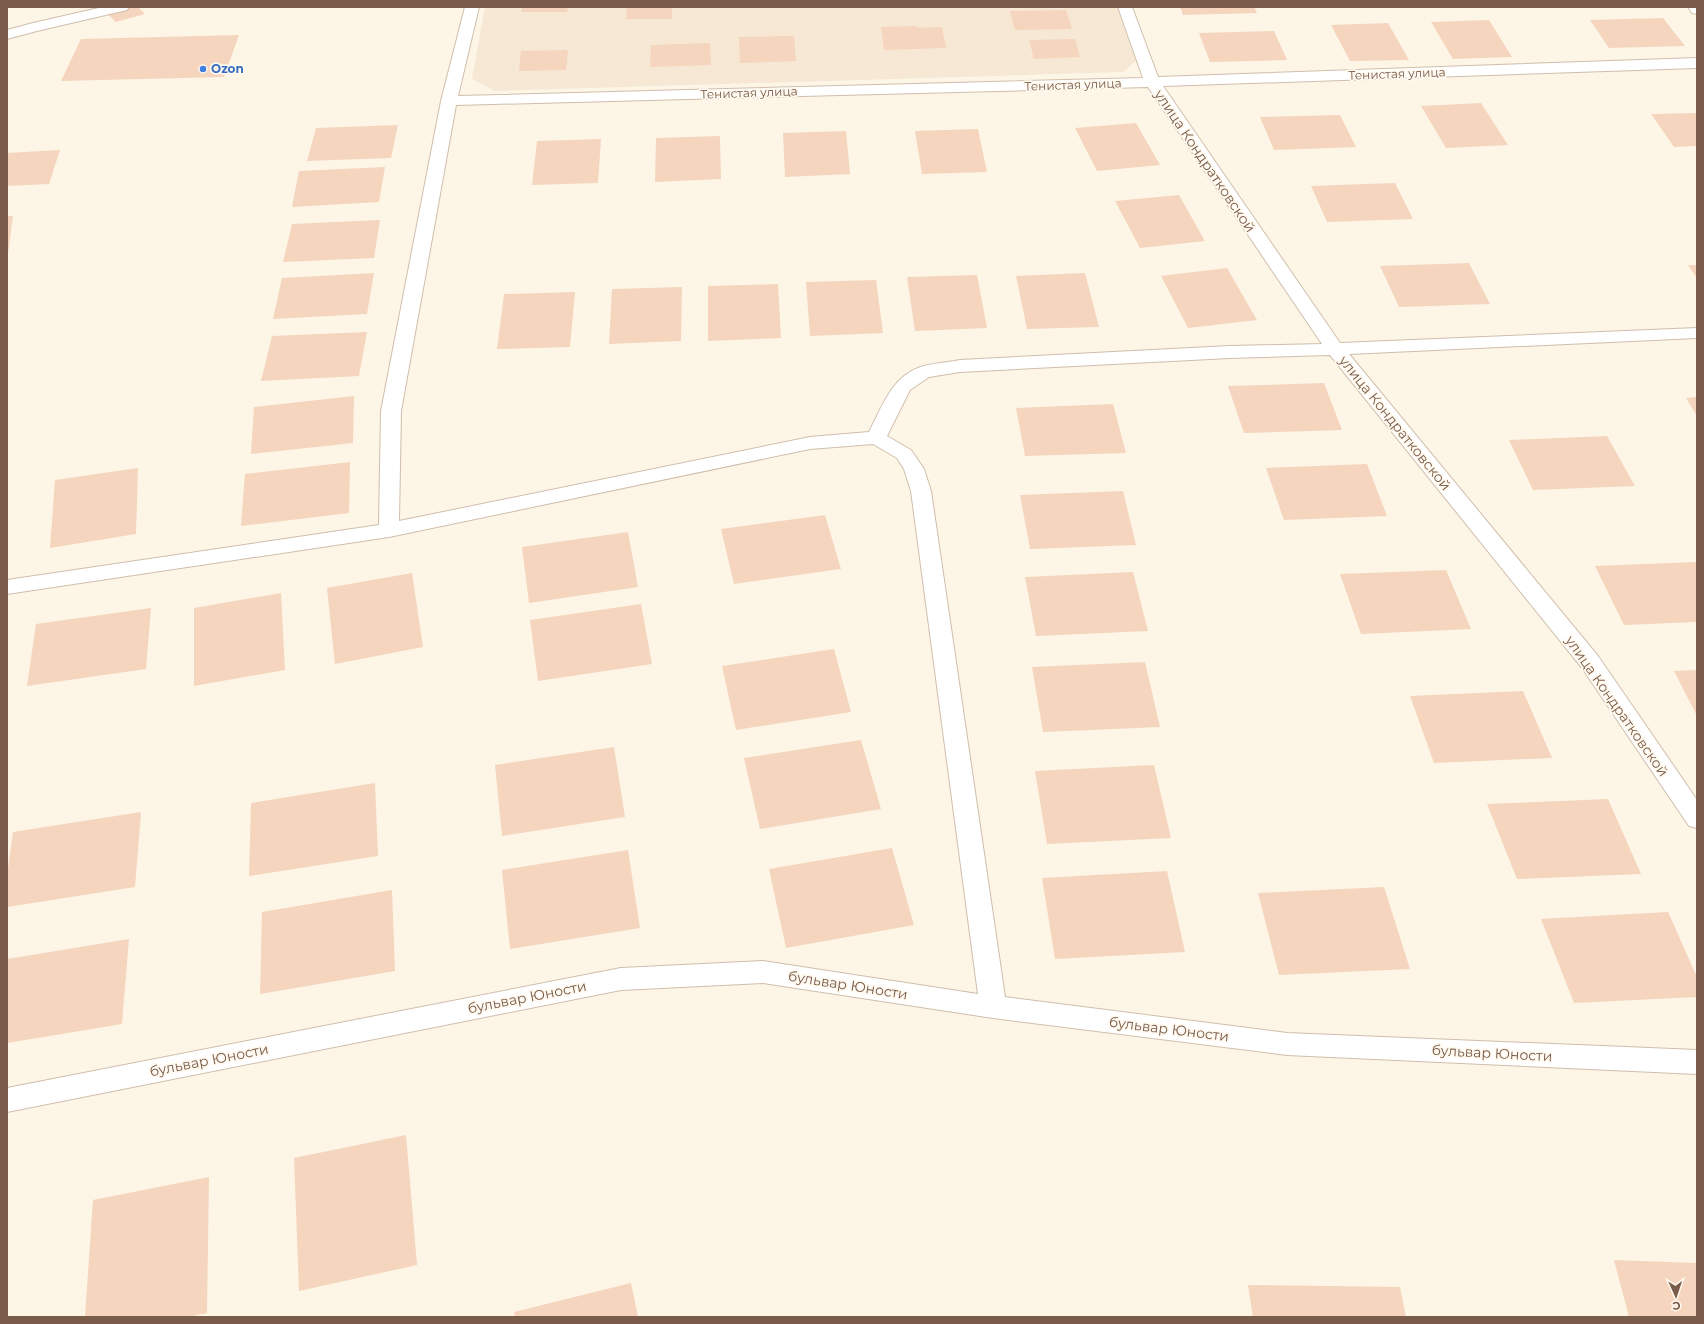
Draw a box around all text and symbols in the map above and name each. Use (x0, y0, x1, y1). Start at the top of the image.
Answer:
place label: Ozon (211, 61, 244, 76)
marker: Ozon (198, 64, 208, 74)
street label: Тенистая улица (1348, 64, 1446, 83)
street label: Тенистая улица (1024, 75, 1122, 94)
street label: Тенистая улица (700, 83, 798, 102)
street label: улица Кондратковской (1150, 85, 1259, 236)
street label: улица Кондратковской (1334, 351, 1455, 494)
street label: улица Кондратковской (1561, 631, 1673, 780)
street label: бульвар Юности (787, 967, 909, 1003)
street label: бульвар Юности (466, 977, 588, 1017)
street label: бульвар Юности (1108, 1013, 1230, 1045)
street label: бульвар Юности (148, 1040, 270, 1080)
street label: бульвар Юности (1431, 1041, 1553, 1065)
north arrow (1656, 1276, 1696, 1316)
text: С (1672, 1299, 1681, 1313)

